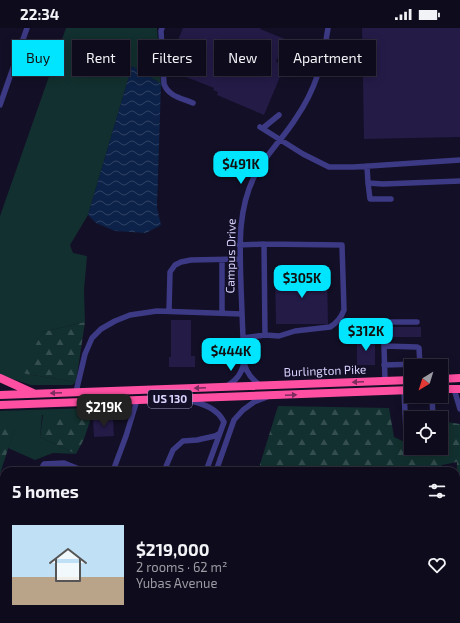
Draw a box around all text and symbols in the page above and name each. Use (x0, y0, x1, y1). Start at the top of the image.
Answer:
text: 22:34 (20, 5, 59, 23)
chip: Buy (12, 40, 64, 76)
chip: Rent (72, 40, 130, 76)
chip: Filters (138, 40, 206, 76)
chip: New (214, 40, 271, 76)
chip: Apartment (279, 40, 376, 76)
pin: $491K (213, 151, 269, 185)
text: $491K (222, 156, 260, 172)
street label: Campus Drive (222, 218, 238, 294)
pin: $305K (274, 265, 330, 299)
text: $305K (283, 270, 321, 286)
pin: $312K (338, 318, 394, 352)
text: $312K (348, 323, 384, 339)
pin: $444K (203, 338, 259, 372)
text: $444K (211, 343, 251, 359)
north arrow (404, 359, 448, 403)
map controls (404, 359, 448, 455)
street label: Burlington Pike (283, 362, 367, 378)
one-way arrow (351, 379, 364, 385)
one-way arrow (194, 384, 206, 391)
one-way arrow (50, 389, 62, 396)
road number: US 130 (148, 390, 192, 408)
one-way arrow (285, 391, 297, 398)
pin: $219K (76, 394, 132, 428)
text: $219K (86, 399, 122, 415)
button: locate (404, 411, 448, 455)
icon: filters (426, 480, 448, 502)
text: 5 homes (12, 481, 79, 501)
text: $219,000 (136, 539, 209, 559)
icon: home (44, 541, 92, 589)
icon: heart (426, 554, 448, 576)
text: 2 rooms · 62 m² (136, 559, 227, 575)
text: Yubas Avenue (136, 575, 217, 591)

